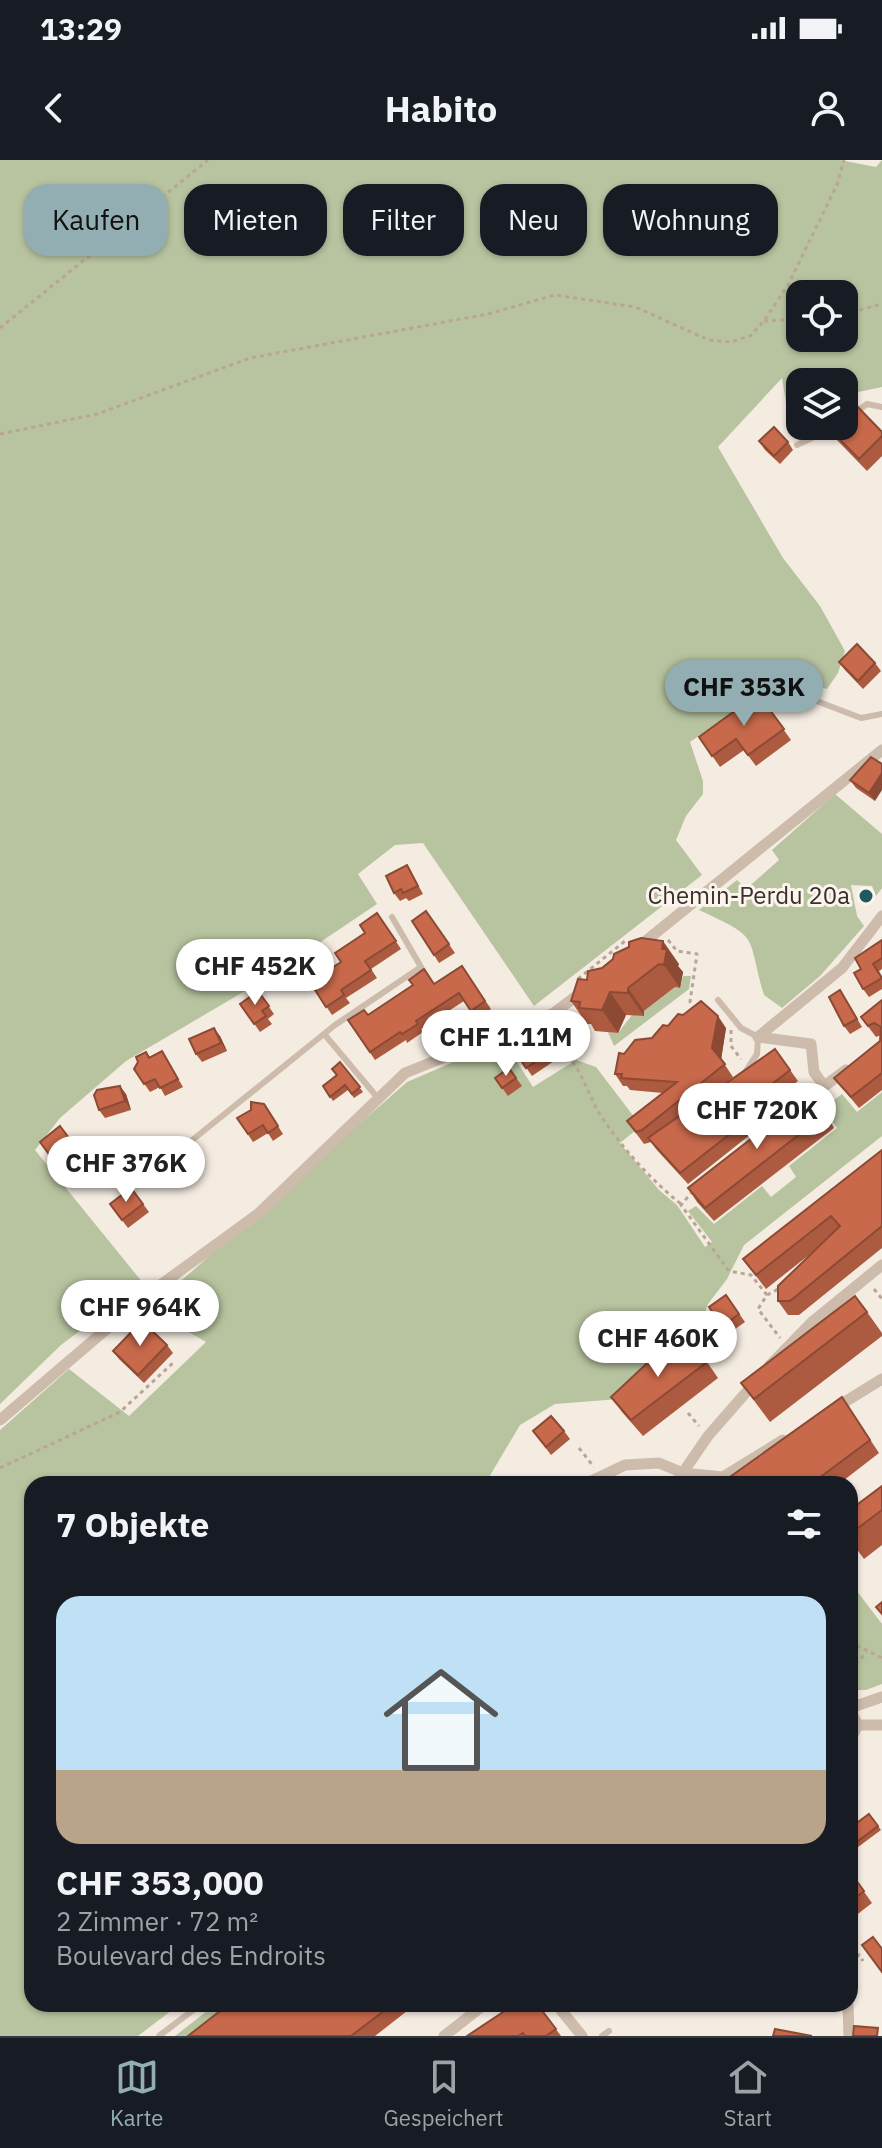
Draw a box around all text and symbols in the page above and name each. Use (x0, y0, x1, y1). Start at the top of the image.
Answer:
text: 13:29 (40, 9, 122, 48)
text: Habito (385, 85, 497, 132)
icon: back (32, 86, 76, 130)
icon: person (806, 86, 850, 130)
chip: Kaufen (24, 184, 168, 256)
chip: Mieten (184, 184, 327, 256)
chip: Filter (343, 184, 464, 256)
chip: Neu (480, 184, 587, 256)
chip: Wohnung (603, 184, 778, 256)
map controls (786, 280, 858, 440)
button: locate (786, 280, 858, 352)
button: layers (786, 368, 858, 440)
pin: CHF 353K (661, 660, 827, 728)
text: CHF 353K (683, 669, 805, 703)
place label: Chemin-Perdu 20a (647, 879, 850, 911)
marker: Chemin-Perdu 20a (857, 887, 875, 905)
pin: CHF 452K (172, 939, 338, 1007)
text: CHF 452K (194, 948, 316, 982)
pin: CHF 1.11M (414, 1010, 598, 1078)
text: CHF 1.11M (439, 1019, 573, 1053)
pin: CHF 720K (674, 1083, 840, 1151)
text: CHF 720K (696, 1092, 818, 1126)
pin: CHF 376K (43, 1136, 209, 1204)
text: CHF 376K (65, 1145, 187, 1179)
pin: CHF 964K (57, 1280, 223, 1348)
text: CHF 964K (79, 1289, 201, 1323)
pin: CHF 460K (575, 1311, 741, 1379)
text: CHF 460K (597, 1320, 719, 1354)
text: 7 Objekte (56, 1502, 209, 1546)
icon: filters (782, 1502, 826, 1546)
icon: home (369, 1648, 513, 1792)
text: CHF 353,000 (56, 1860, 264, 1904)
text: 2 Zimmer · 72 m² (56, 1904, 258, 1938)
text: Boulevard des Endroits (56, 1938, 326, 1972)
tab: Karte (110, 2055, 163, 2132)
tab: Gespeichert (384, 2055, 504, 2132)
tab: Start (724, 2055, 772, 2132)

